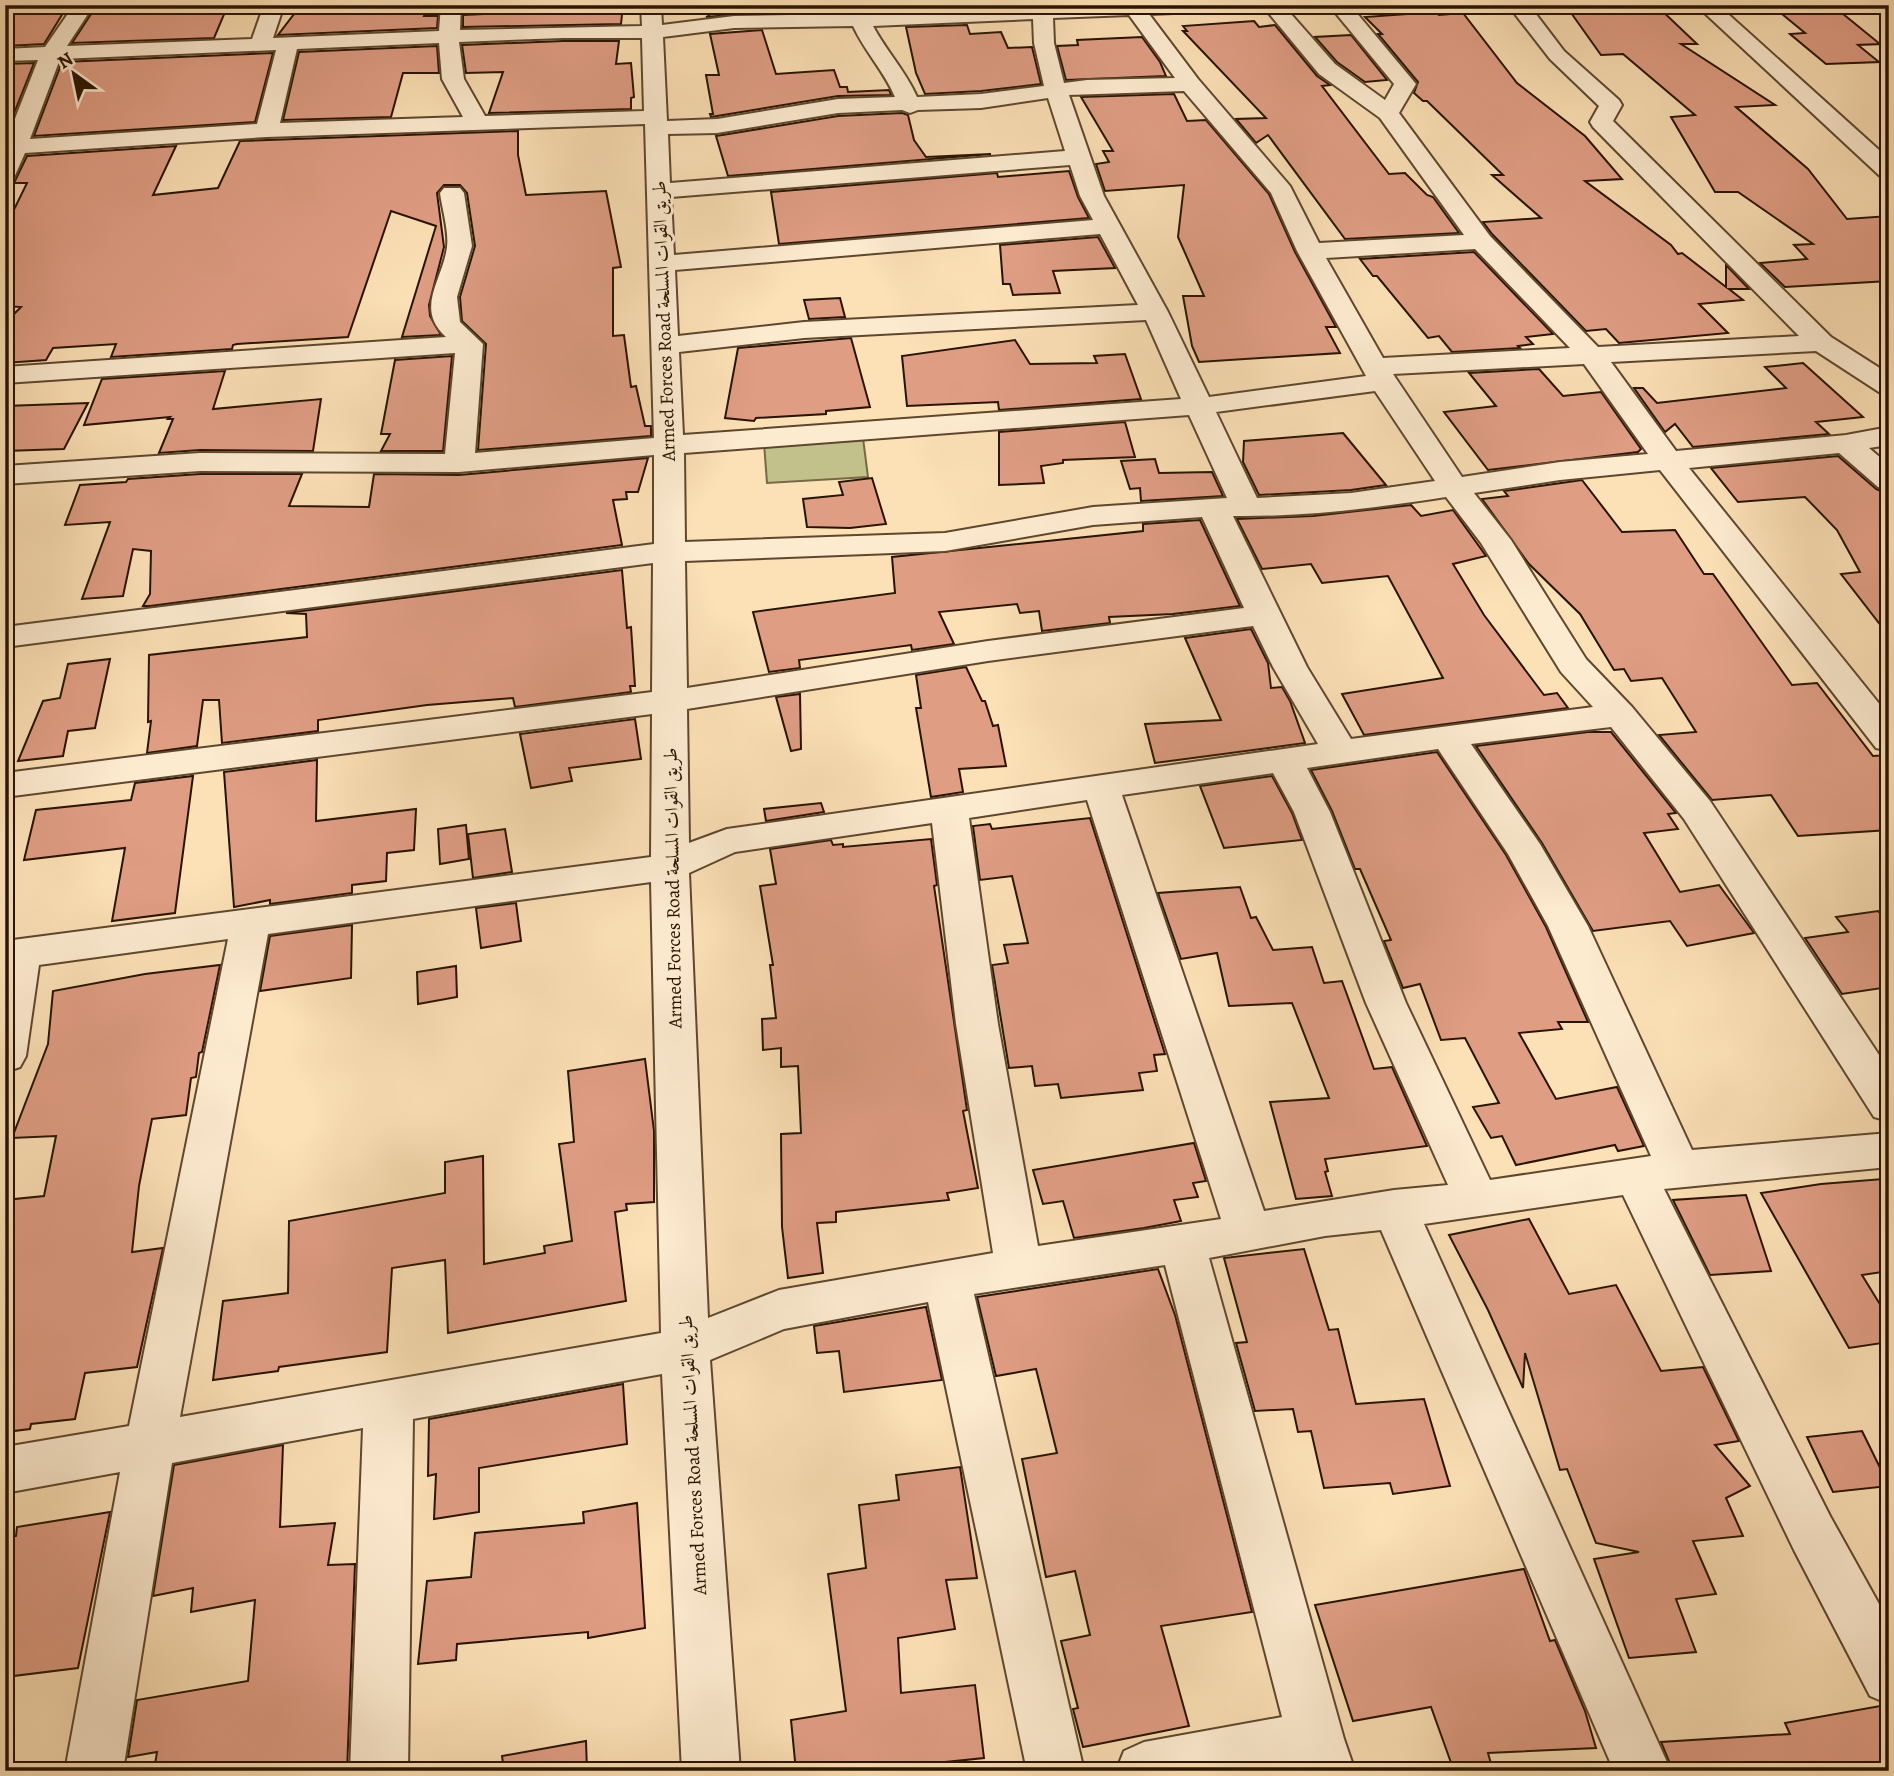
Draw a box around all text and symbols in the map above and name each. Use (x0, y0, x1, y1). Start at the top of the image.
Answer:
north arrow (38, 38, 108, 108)
text: N (52, 46, 78, 75)
street label: Armed Forces Road طريق القوات المسلحة (646, 180, 682, 463)
street label: Armed Forces Road طريق القوات المسلحة (658, 747, 688, 1030)
street label: Armed Forces Road طريق القوات المسلحة (673, 1314, 713, 1597)

